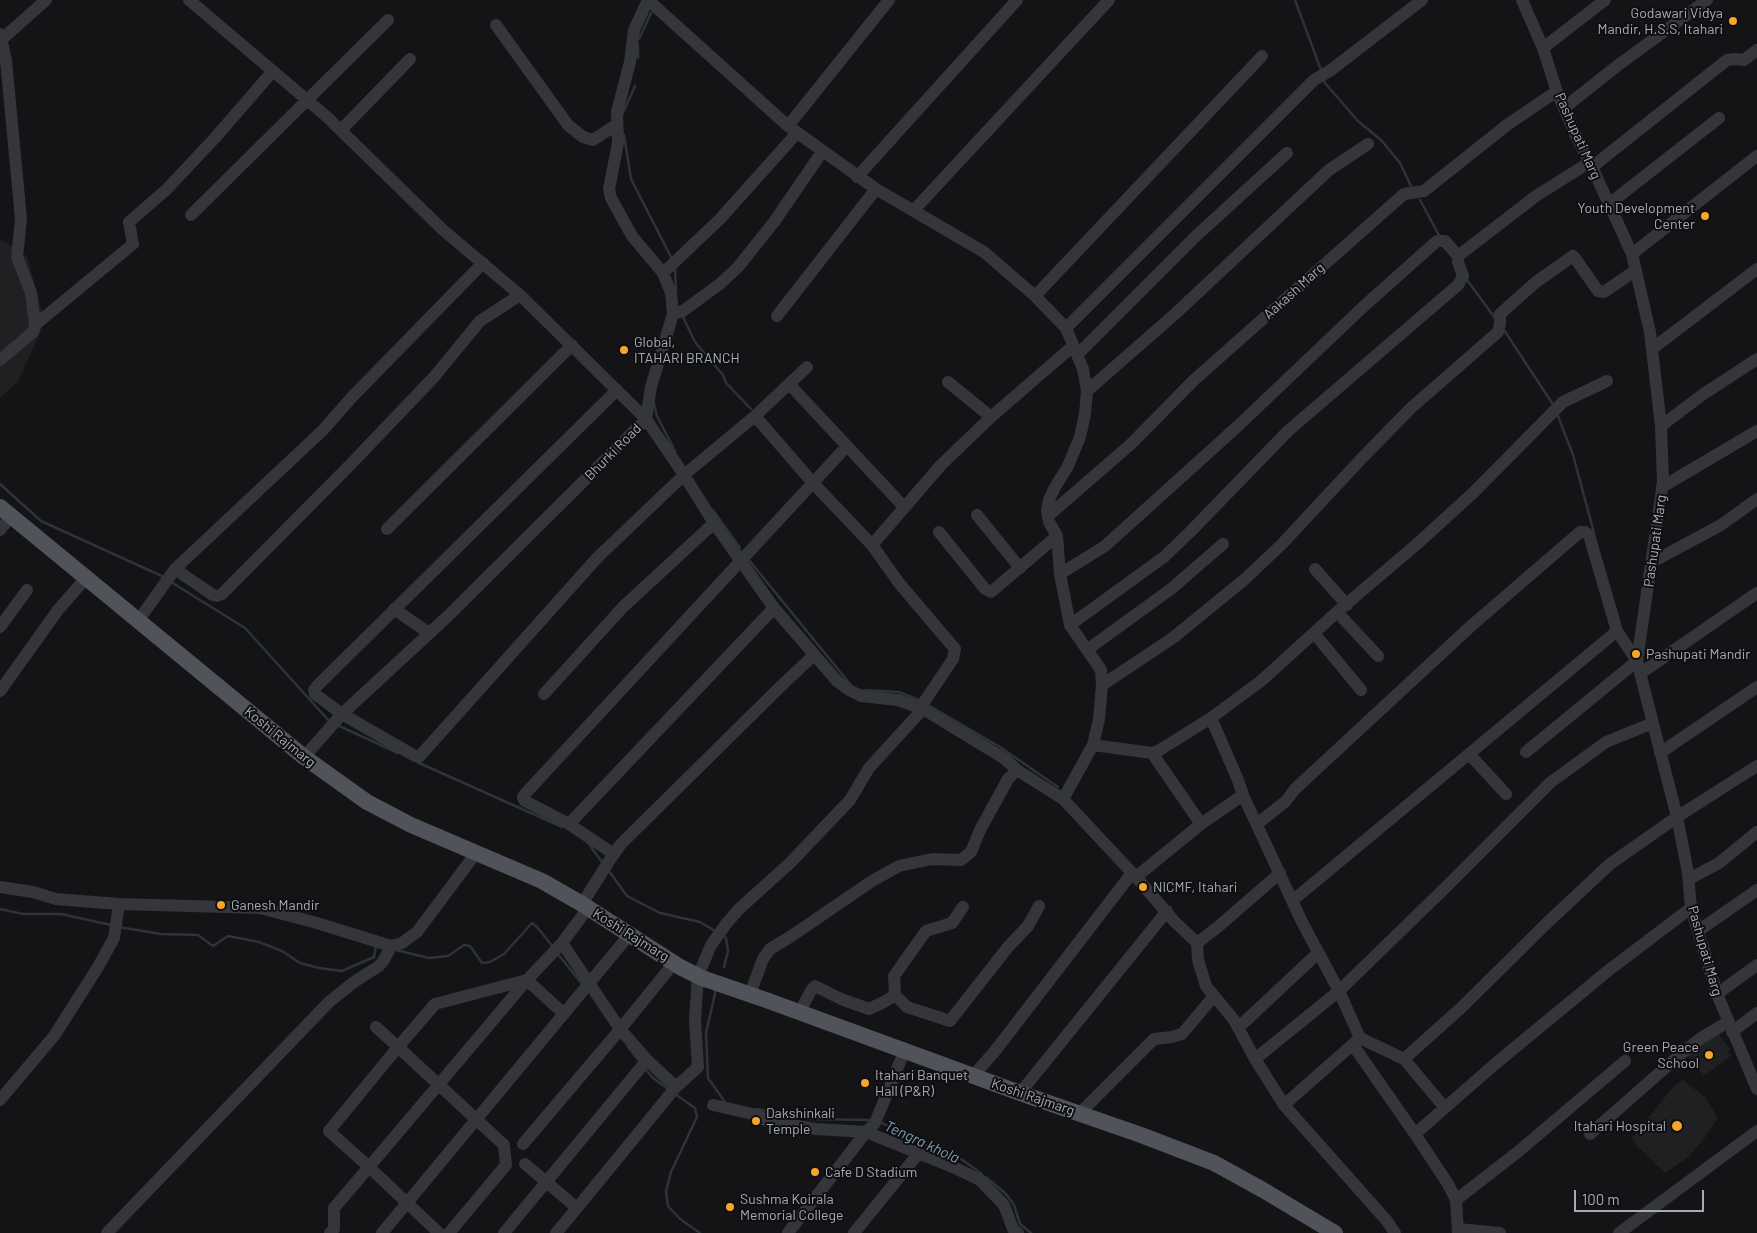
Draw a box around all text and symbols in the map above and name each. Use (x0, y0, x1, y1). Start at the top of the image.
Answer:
place label: Godawari Vidya Mandir, H.S.S, Itahari (1597, 5, 1723, 38)
marker: Godawari Vidya Mandir, H.S.S, Itahari (1727, 15, 1739, 27)
street label: Pashupati Marg (1551, 90, 1605, 182)
place label: Youth Development Center (1577, 200, 1695, 232)
marker: Youth Development Center (1699, 210, 1711, 222)
street label: Aakash Marg (1260, 259, 1328, 323)
place label: Global, ITAHARI BRANCH (634, 334, 740, 367)
marker: Global, ITAHARI BRANCH (618, 344, 630, 356)
street label: Bhurki Road (581, 420, 645, 484)
street label: Pashupati Marg (1640, 494, 1670, 588)
place label: Pashupati Mandir (1646, 646, 1750, 662)
marker: Pashupati Mandir (1630, 648, 1642, 660)
street label: Koshi Rajmarg (241, 703, 319, 771)
place label: NICMF, Itahari (1153, 879, 1237, 895)
marker: NICMF, Itahari (1137, 881, 1149, 893)
place label: Ganesh Mandir (231, 897, 319, 913)
marker: Ganesh Mandir (215, 899, 227, 911)
street label: Pashupati Marg (1684, 904, 1726, 998)
street label: Koshi Rajmarg (590, 905, 672, 965)
place label: Green Peace School (1623, 1039, 1699, 1072)
marker: Green Peace School (1703, 1049, 1715, 1061)
place label: Itahari Banquet Hall (P&R) (875, 1067, 968, 1100)
street label: Koshi Rajmarg (989, 1075, 1077, 1119)
marker: Itahari Banquet Hall (P&R) (859, 1077, 871, 1089)
place label: Dakshinkali Temple (766, 1105, 835, 1138)
marker: Dakshinkali Temple (750, 1115, 762, 1127)
water label: Tengra khola (882, 1117, 962, 1167)
place label: Itahari Hospital (1574, 1118, 1666, 1134)
marker: Itahari Hospital (1670, 1119, 1684, 1133)
place label: Cafe D Stadium (825, 1164, 917, 1180)
marker: Cafe D Stadium (809, 1166, 821, 1178)
scale bar (1577, 1180, 1707, 1212)
text: 100 m (1582, 1190, 1620, 1208)
place label: Sushma Koirala Memorial College (740, 1191, 843, 1224)
marker: Sushma Koirala Memorial College (724, 1201, 736, 1213)

